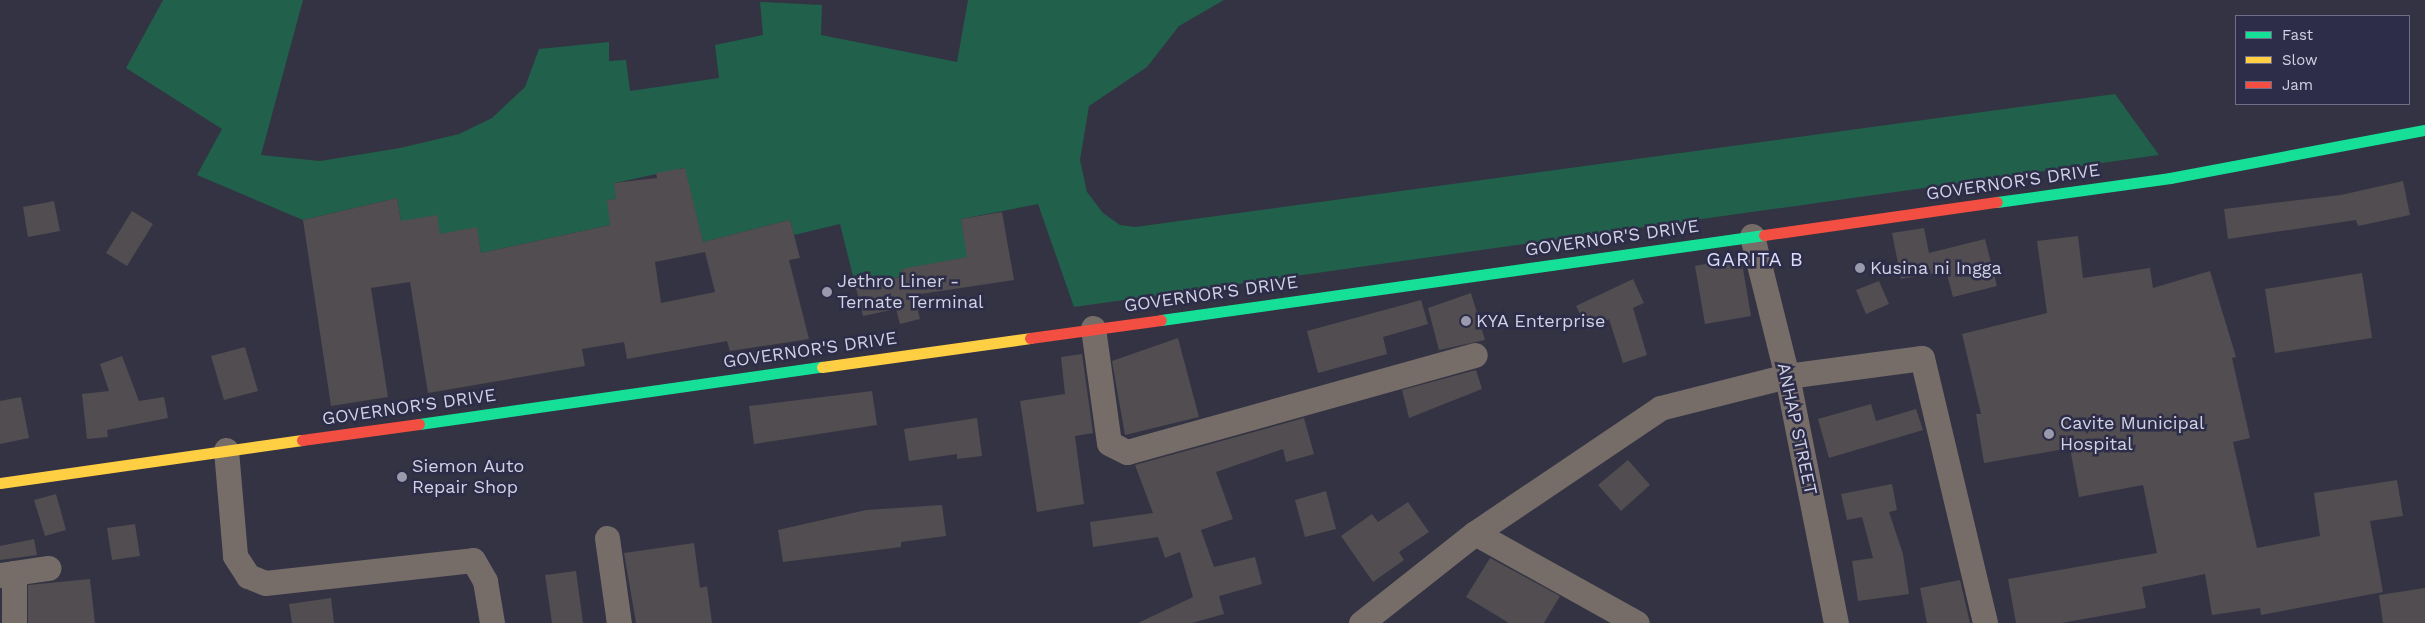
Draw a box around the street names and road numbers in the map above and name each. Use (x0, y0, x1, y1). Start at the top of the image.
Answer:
street label: GOVERNOR'S DRIVE (1925, 159, 2101, 205)
street label: GOVERNOR'S DRIVE (1524, 215, 1700, 261)
street label: GOVERNOR'S DRIVE (1123, 271, 1299, 317)
street label: GOVERNOR'S DRIVE (722, 327, 898, 373)
street label: ANHAP STREET (1772, 361, 1822, 497)
street label: GOVERNOR'S DRIVE (321, 384, 497, 430)

